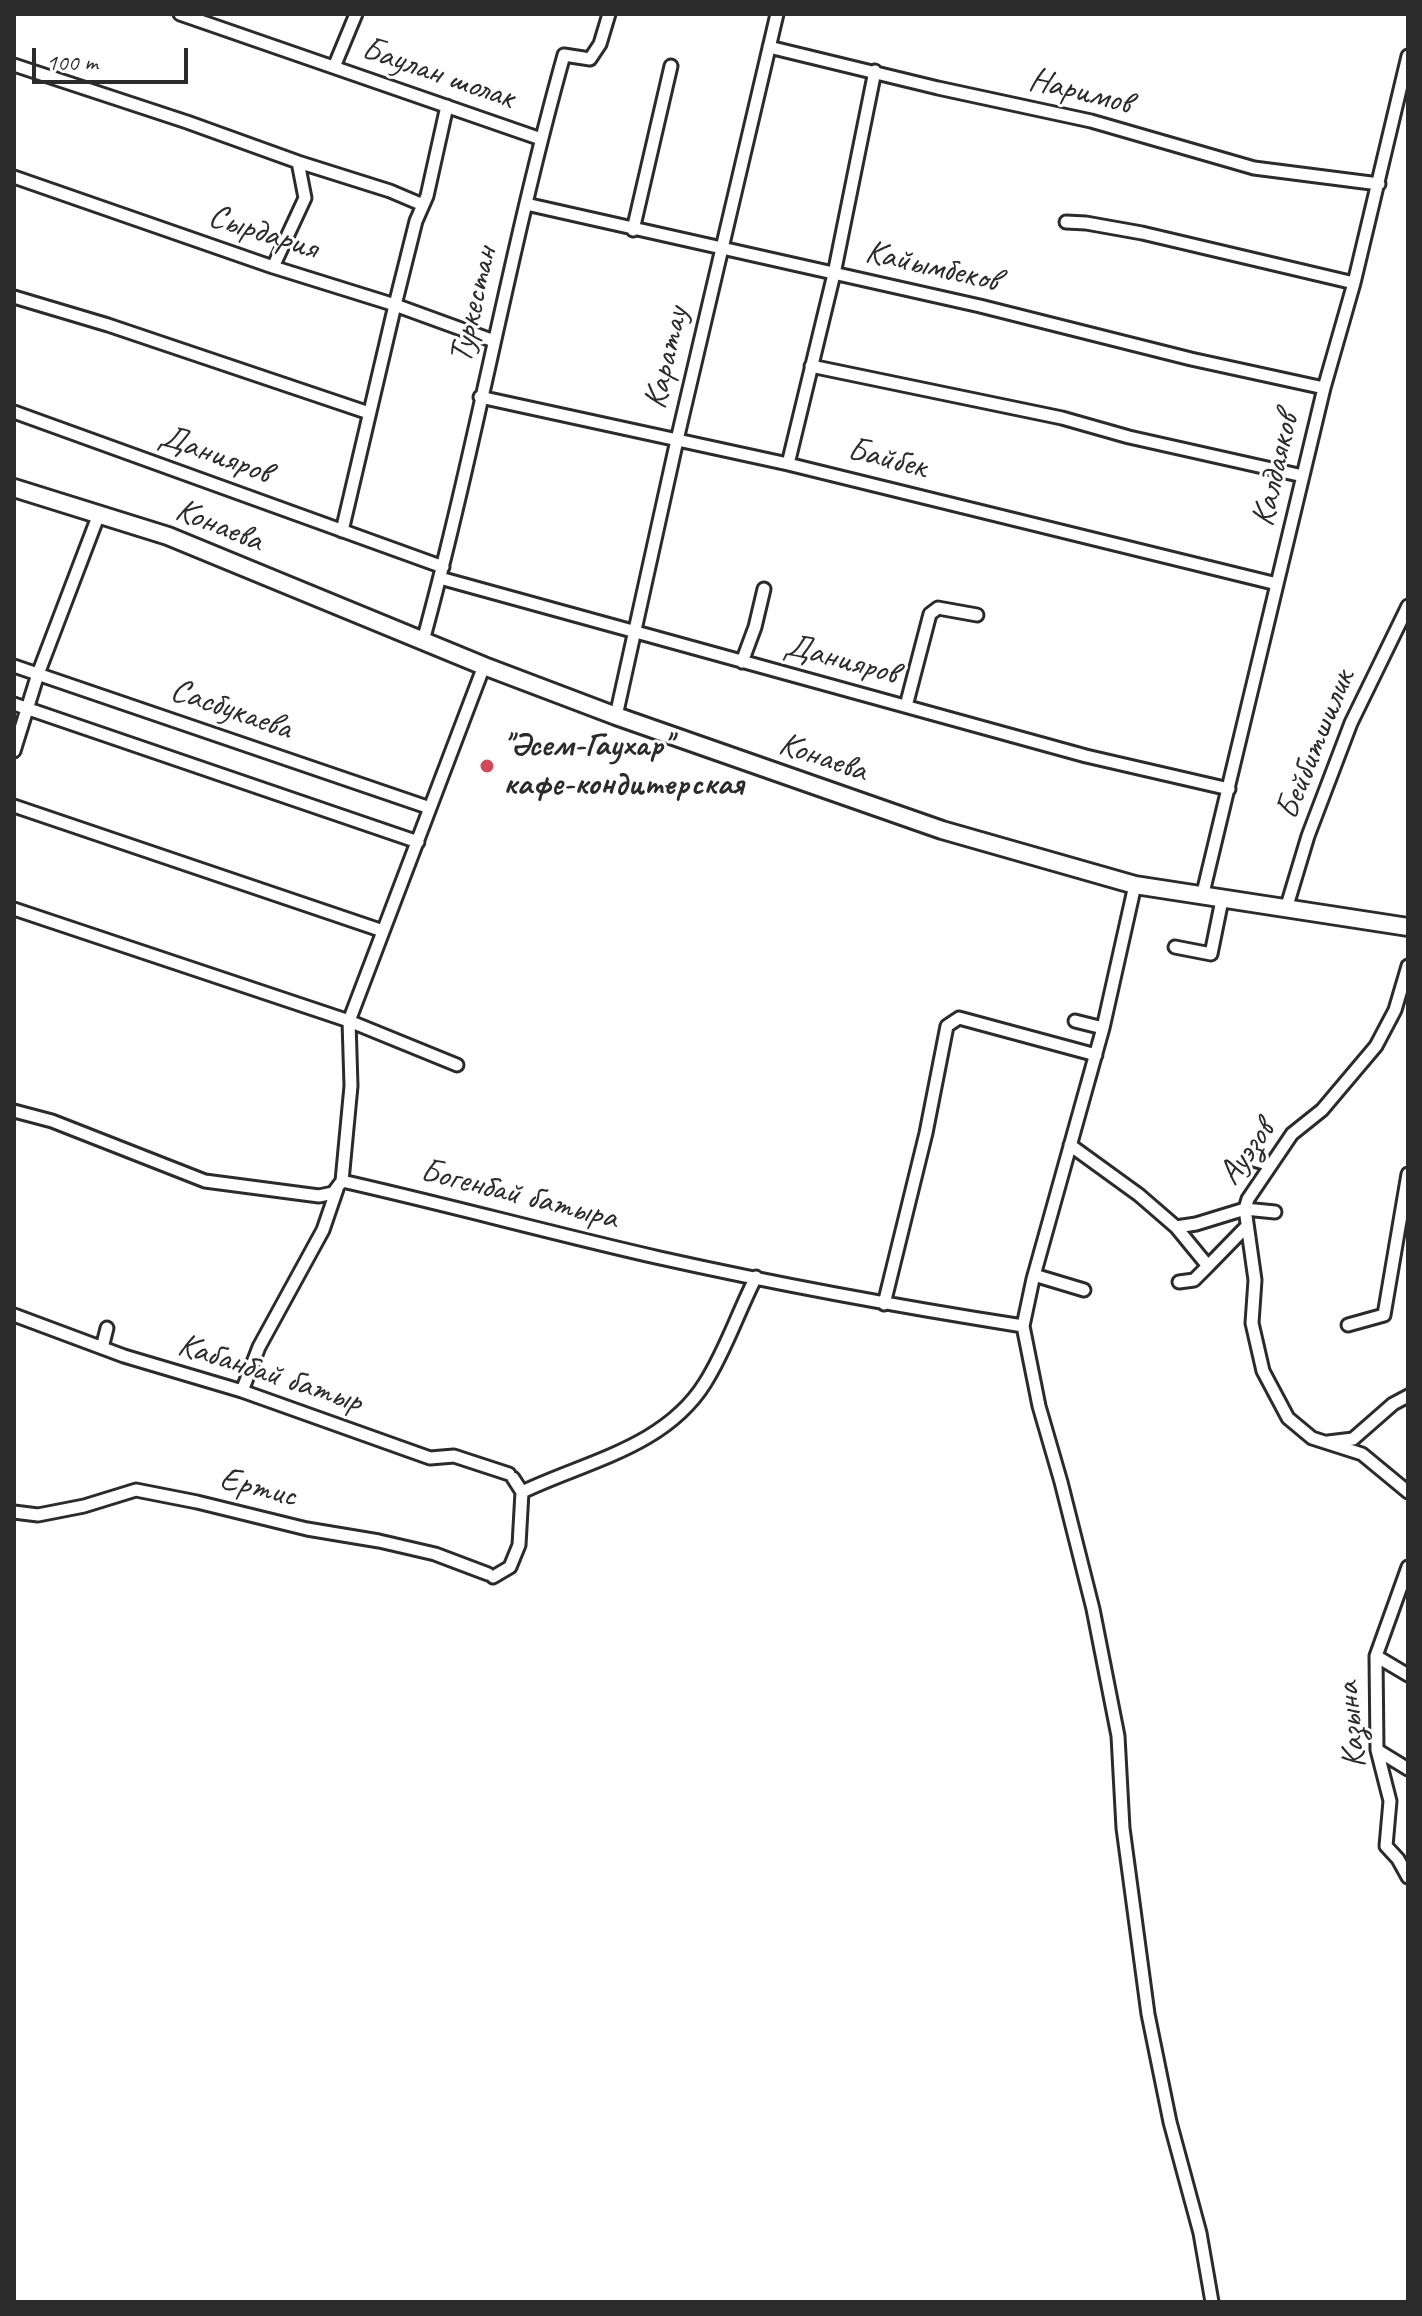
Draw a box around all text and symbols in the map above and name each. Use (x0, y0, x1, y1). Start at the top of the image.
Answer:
street label: Баулан шолак (356, 29, 520, 119)
scale bar (36, 32, 192, 82)
text: 100 m (46, 47, 98, 77)
street label: Наримов (1025, 60, 1135, 124)
street label: Сырдария (203, 196, 323, 270)
street label: Кайымбеков (862, 232, 1002, 302)
street label: Туркестан (441, 243, 507, 367)
street label: Каратау (636, 303, 698, 413)
street label: Калдаяков (1243, 410, 1309, 530)
street label: Данияров (154, 416, 276, 494)
street label: Байбек (843, 429, 931, 489)
street label: Конаева (169, 490, 269, 562)
street label: Данияров (780, 625, 902, 695)
street label: Бейбитшилик (1268, 664, 1364, 826)
street label: Сасбукаева (165, 670, 297, 750)
street label: Конаева (774, 724, 872, 792)
place label: "Әсем-Гаухар" кафе-кондитерская (503, 726, 744, 806)
marker: "Әсем-Гаухар" кафе-кондитерская (478, 757, 496, 775)
street label: Ауэзов (1210, 1113, 1284, 1193)
street label: Богенбай батыра (416, 1151, 622, 1239)
street label: Кабанбай батыр (173, 1325, 367, 1423)
street label: Ертис (215, 1459, 301, 1517)
street label: Казына (1328, 1680, 1376, 1770)

